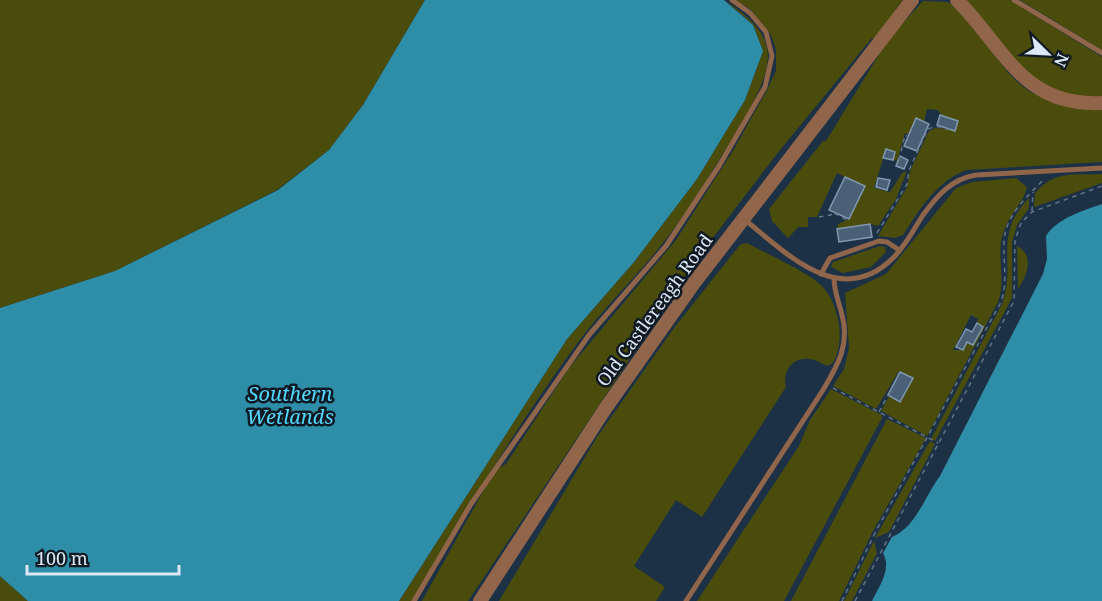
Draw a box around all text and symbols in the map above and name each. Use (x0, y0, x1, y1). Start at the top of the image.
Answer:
north arrow (1018, 24, 1078, 84)
text: N (1049, 50, 1074, 71)
street label: Old Castlereagh Road (591, 229, 717, 391)
water label: Southern Wetlands (246, 380, 334, 430)
scale bar (27, 538, 178, 576)
text: 100 m (36, 546, 88, 570)

